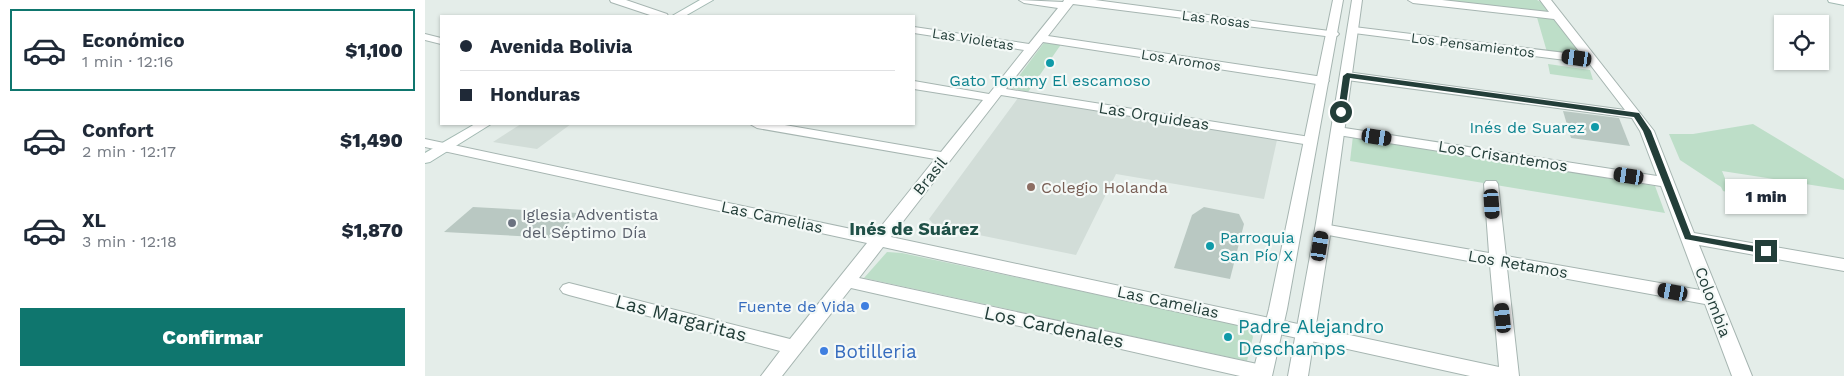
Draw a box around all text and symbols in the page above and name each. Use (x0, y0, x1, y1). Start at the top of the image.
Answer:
street label: Las Rosas (1181, 7, 1251, 31)
map controls (1774, 15, 1829, 70)
button: locate (1774, 15, 1829, 70)
street label: Las Violetas (931, 25, 1015, 53)
icon: car (22, 28, 67, 73)
text: Económico (82, 29, 185, 52)
street label: Los Pensamientos (1410, 29, 1536, 61)
text: Avenida Bolivia (490, 35, 632, 58)
text: $1,100 (345, 39, 403, 62)
street label: Los Aromos (1140, 46, 1222, 74)
car (1561, 48, 1592, 68)
text: 1 min · 12:16 (82, 52, 174, 71)
marker: Gato Tommy El escamoso (1044, 57, 1056, 69)
place label: Gato Tommy El escamoso (949, 71, 1151, 90)
text: Honduras (490, 83, 580, 106)
street label: Las Orquideas (1097, 98, 1211, 134)
route start (1330, 101, 1352, 123)
icon: car (22, 118, 67, 163)
place label: Inés de Suarez (1469, 118, 1585, 137)
text: Confort (82, 119, 153, 142)
marker: Inés de Suarez (1589, 121, 1601, 133)
car (1361, 127, 1392, 147)
text: $1,490 (340, 129, 403, 152)
street label: Los Crisantemos (1437, 136, 1569, 176)
text: 2 min · 12:17 (82, 142, 176, 161)
street label: Brasil (909, 153, 951, 199)
car (1613, 166, 1644, 186)
place label: Colegio Holanda (1041, 178, 1168, 197)
callout: 1 min (1725, 178, 1807, 214)
marker: Colegio Holanda (1025, 181, 1037, 193)
text: 1 min (1745, 187, 1787, 206)
car (1483, 189, 1500, 219)
street label: Las Camelias (719, 197, 825, 237)
place label: Iglesia Adventista del Séptimo Día (522, 205, 658, 242)
icon: car (22, 208, 67, 253)
text: XL (82, 209, 106, 232)
marker: Iglesia Adventista del Séptimo Día (506, 217, 518, 229)
district label: Inés de Suárez (849, 218, 979, 239)
text: $1,870 (341, 219, 403, 242)
place label: Parroquia San Pío X (1220, 228, 1294, 265)
car (1310, 230, 1329, 262)
text: 3 min · 12:18 (82, 232, 177, 251)
marker: Parroquia San Pío X (1204, 240, 1216, 252)
route end (1755, 240, 1777, 262)
street label: Los Retamos (1467, 246, 1569, 282)
street label: Colombia (1691, 264, 1735, 340)
street label: Las Camelias (1115, 282, 1221, 322)
car (1656, 282, 1689, 302)
street label: Las Margaritas (613, 289, 749, 347)
place label: Fuente de Vida (738, 297, 855, 316)
marker: Fuente de Vida (859, 300, 871, 312)
street label: Los Cardenales (982, 301, 1126, 353)
car (1493, 302, 1512, 334)
button: Confirmar (20, 308, 405, 366)
place label: Padre Alejandro Deschamps (1238, 315, 1384, 360)
marker: Padre Alejandro Deschamps (1222, 331, 1234, 343)
place label: Botilleria (834, 340, 917, 363)
marker: Botilleria (818, 345, 830, 357)

